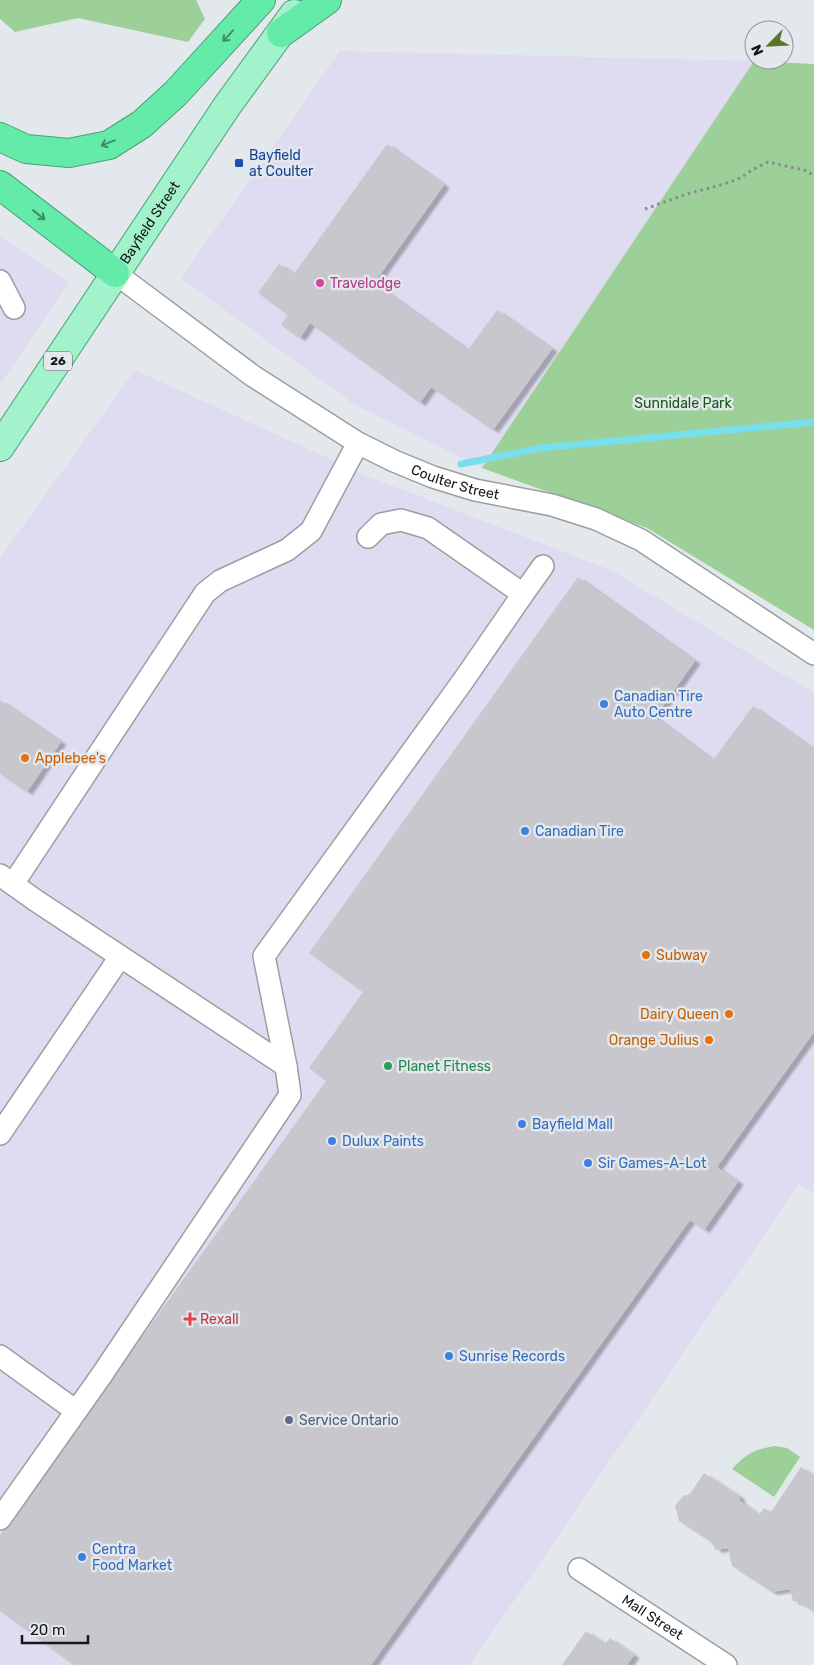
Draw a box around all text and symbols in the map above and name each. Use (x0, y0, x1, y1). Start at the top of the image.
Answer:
north arrow (744, 20, 794, 70)
one-way arrow (222, 29, 234, 42)
text: N (748, 42, 767, 58)
one-way arrow (101, 139, 116, 148)
place label: Bayfield at Coulter (249, 147, 314, 180)
marker: Bayfield at Coulter (233, 157, 245, 169)
street label: Bayfield Street (116, 177, 184, 267)
one-way arrow (32, 209, 45, 220)
place label: Travelodge (330, 275, 401, 292)
marker: Travelodge (314, 277, 326, 289)
road number: 26 (44, 352, 72, 371)
park label: Sunnidale Park (634, 395, 732, 412)
street label: Coulter Street (409, 460, 501, 503)
place label: Canadian Tire Auto Centre (614, 688, 703, 721)
marker: Canadian Tire Auto Centre (598, 698, 610, 710)
place label: Applebee's (35, 750, 106, 767)
marker: Applebee's (19, 752, 31, 764)
place label: Canadian Tire (535, 823, 624, 840)
marker: Canadian Tire (519, 825, 531, 837)
place label: Subway (656, 947, 708, 964)
marker: Subway (640, 949, 652, 961)
place label: Dairy Queen (640, 1006, 719, 1023)
marker: Dairy Queen (723, 1008, 735, 1020)
place label: Orange Julius (609, 1032, 699, 1049)
marker: Orange Julius (703, 1034, 715, 1046)
place label: Planet Fitness (398, 1058, 491, 1075)
marker: Planet Fitness (382, 1060, 394, 1072)
place label: Bayfield Mall (532, 1116, 613, 1133)
marker: Bayfield Mall (516, 1118, 528, 1130)
place label: Dulux Paints (342, 1133, 424, 1150)
marker: Dulux Paints (326, 1135, 338, 1147)
place label: Sir Games-A-Lot (598, 1155, 707, 1172)
marker: Sir Games-A-Lot (582, 1157, 594, 1169)
place label: Rexall (200, 1311, 239, 1328)
marker: Rexall (184, 1313, 196, 1325)
place label: Sunrise Records (459, 1348, 565, 1365)
marker: Sunrise Records (443, 1350, 455, 1362)
place label: Service Ontario (299, 1412, 399, 1429)
marker: Service Ontario (283, 1414, 295, 1426)
place label: Centra Food Market (92, 1541, 173, 1574)
marker: Centra Food Market (76, 1551, 88, 1563)
street label: Mall Street (619, 1591, 687, 1644)
scale bar (22, 1612, 89, 1644)
text: 20 m (30, 1621, 65, 1639)

